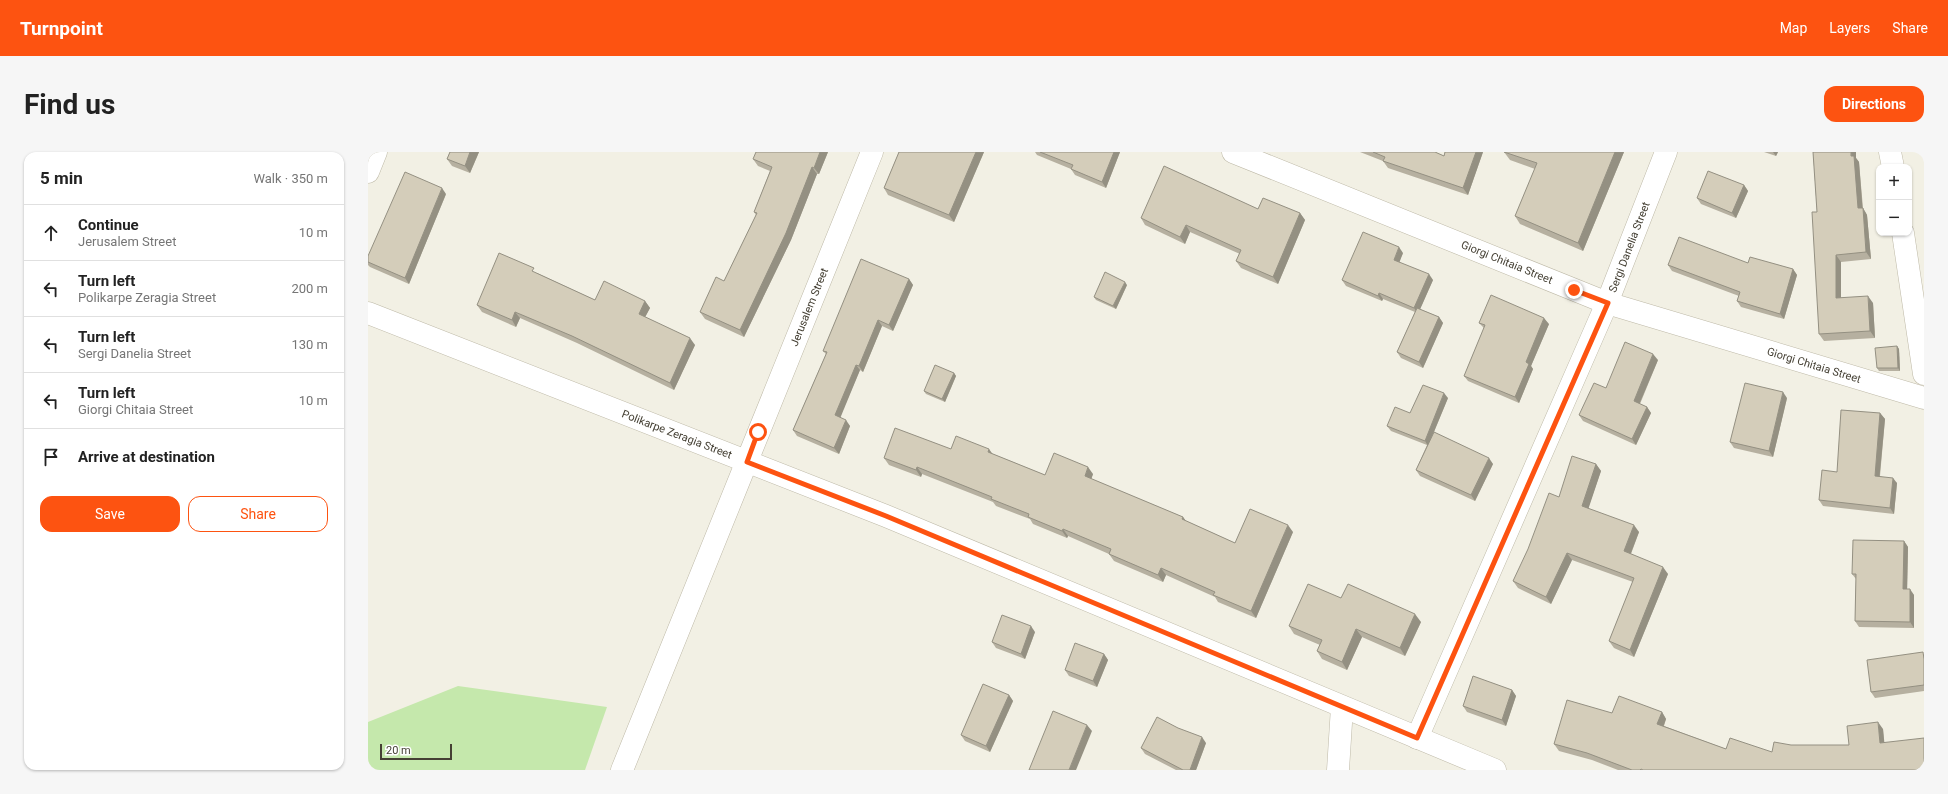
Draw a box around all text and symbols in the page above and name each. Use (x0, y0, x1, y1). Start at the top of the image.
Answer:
text: Turnpoint (20, 17, 103, 40)
text: Map (1780, 20, 1807, 36)
text: Layers (1829, 20, 1870, 36)
text: Share (1892, 20, 1928, 36)
button: Directions (1824, 86, 1924, 122)
text: Find us (24, 88, 115, 121)
map controls (1876, 164, 1912, 236)
button: + (1876, 164, 1912, 200)
text: 5 min (40, 168, 83, 188)
text: Walk · 350 m (253, 171, 328, 186)
street label: Sergi Danelia Street (1606, 200, 1653, 294)
button: − (1876, 200, 1912, 236)
text: Continue (78, 216, 139, 234)
icon: ahead (40, 222, 62, 244)
text: 10 m (299, 225, 328, 240)
text: Jerusalem Street (78, 234, 176, 249)
street label: Giorgi Chitaia Street (1459, 238, 1555, 287)
street label: Jerusalem Street (788, 266, 831, 348)
text: Turn left (78, 272, 135, 290)
icon: left (40, 278, 62, 300)
text: 200 m (291, 281, 328, 296)
route end (1565, 281, 1583, 299)
text: Polikarpe Zeragia Street (78, 290, 216, 305)
text: Turn left (78, 328, 135, 346)
icon: left (40, 334, 62, 356)
text: 130 m (291, 337, 328, 352)
street label: Giorgi Chitaia Street (1765, 345, 1863, 386)
text: Sergi Danelia Street (78, 346, 191, 361)
text: Turn left (78, 384, 135, 402)
icon: left (40, 390, 62, 412)
text: 10 m (299, 393, 328, 408)
text: Giorgi Chitaia Street (78, 402, 193, 417)
street label: Polikarpe Zeragia Street (620, 407, 734, 462)
route start (749, 423, 767, 441)
icon: arrive (40, 446, 62, 468)
text: Arrive at destination (78, 448, 215, 466)
button: Save (40, 496, 180, 532)
button: Share (188, 496, 328, 532)
scale bar (380, 742, 452, 761)
text: 20 m (386, 744, 411, 757)

